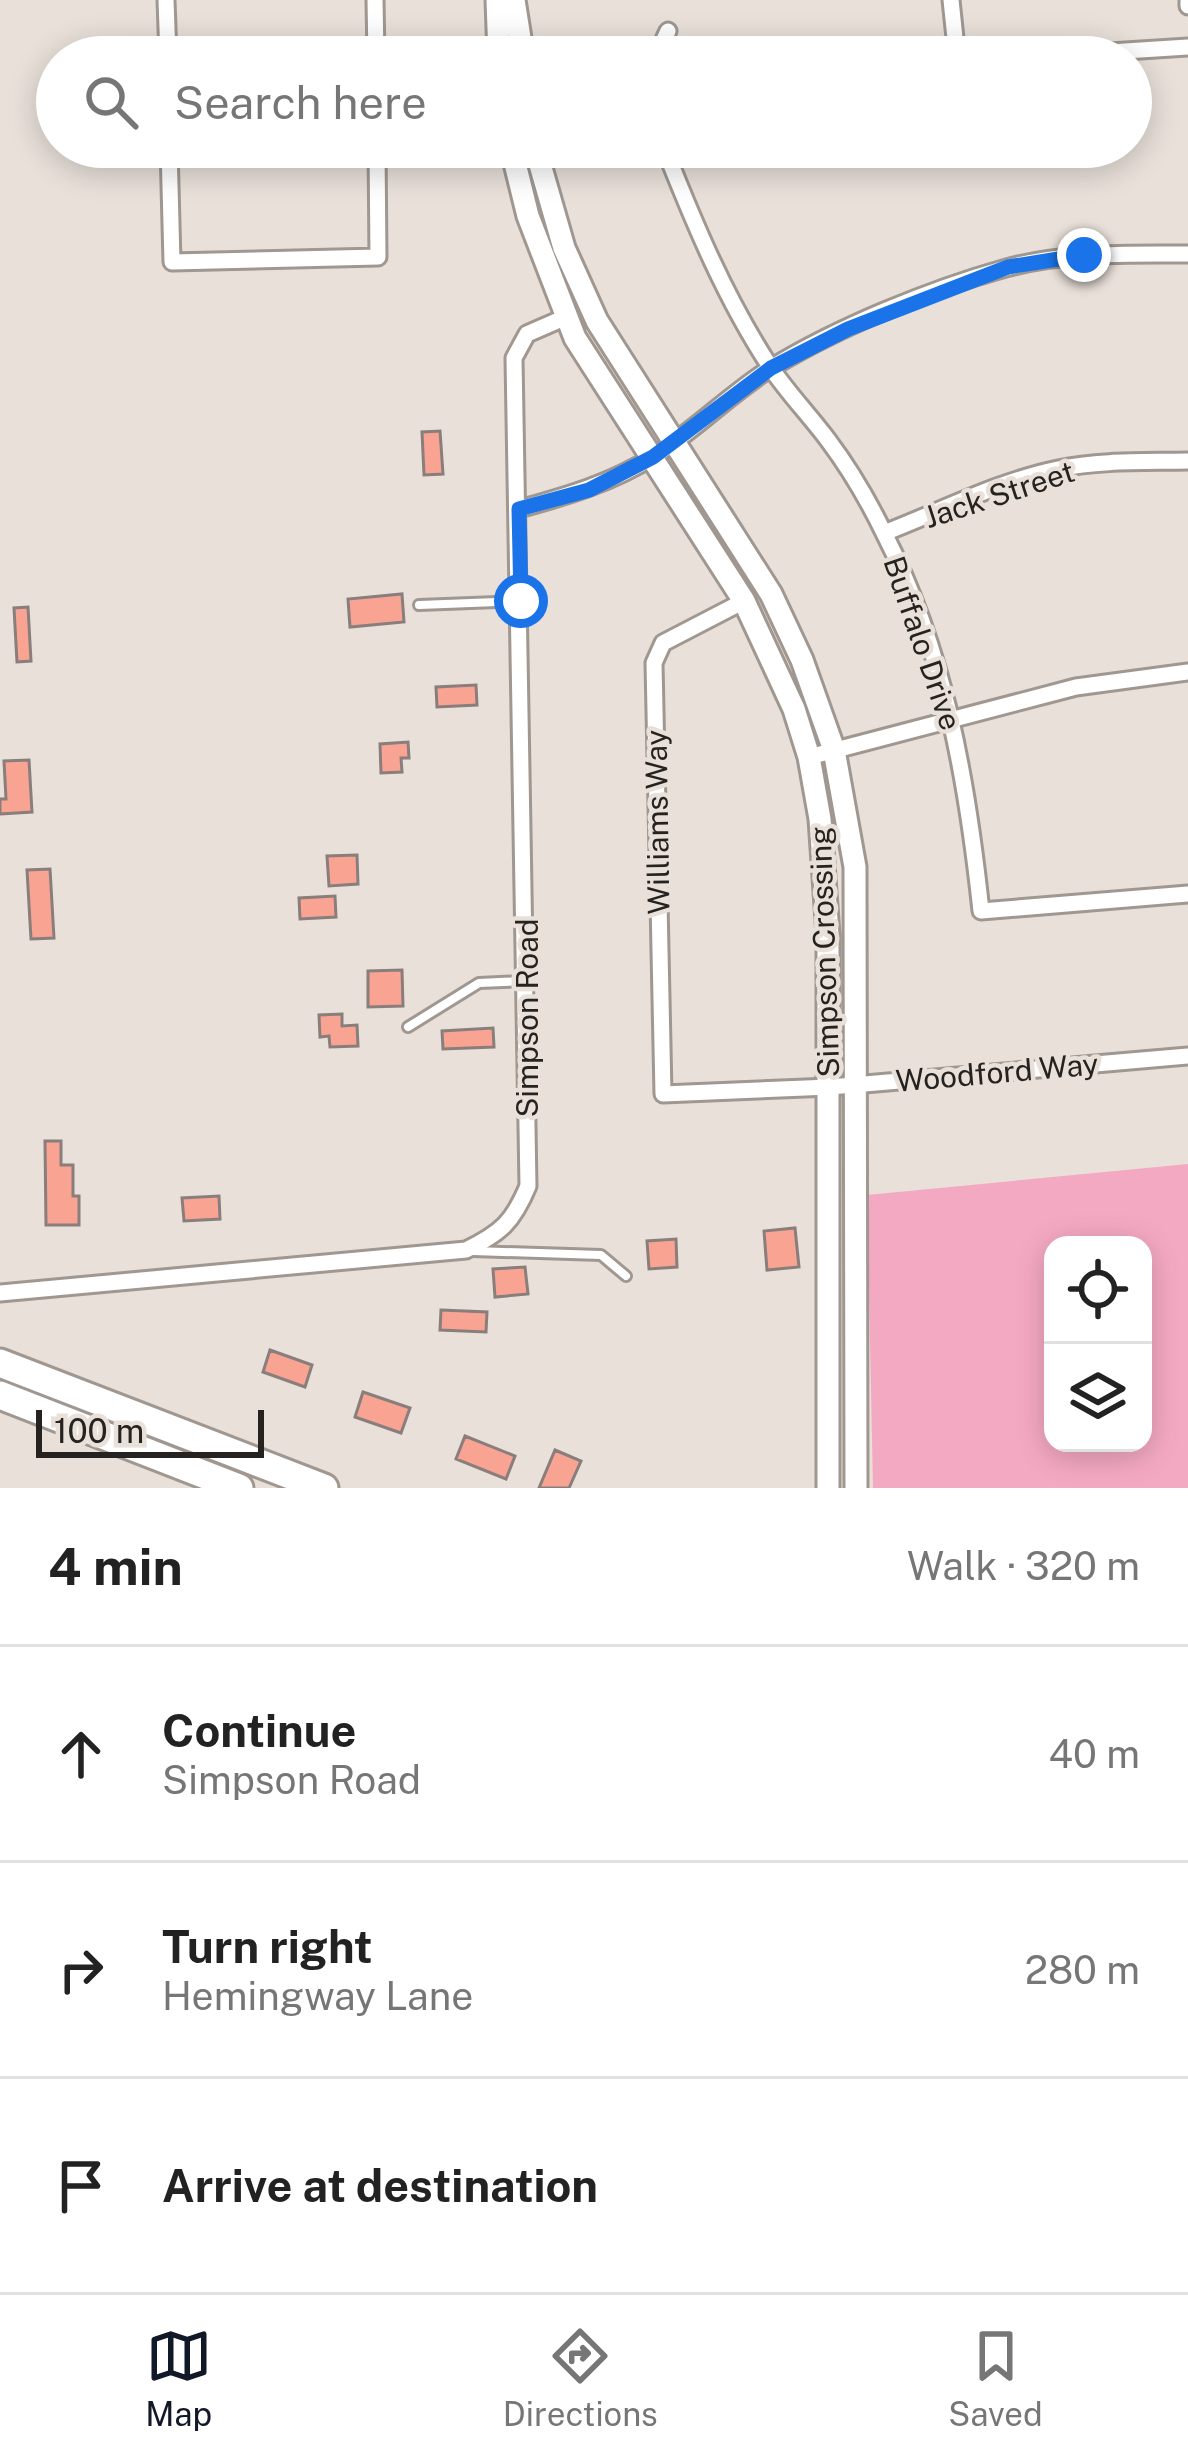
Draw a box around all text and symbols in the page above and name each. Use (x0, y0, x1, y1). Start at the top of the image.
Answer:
search box (36, 36, 1152, 168)
icon: search (78, 69, 144, 135)
text: Search here (174, 76, 427, 129)
route end (1057, 228, 1111, 282)
street label: Jack Street (919, 453, 1079, 535)
street label: Buffalo Drive (876, 551, 970, 735)
route start (494, 574, 548, 628)
street label: Williams Way (637, 729, 677, 915)
street label: Simpson Crossing (802, 826, 846, 1078)
street label: Simpson Road (509, 918, 545, 1118)
street label: Woodford Way (894, 1045, 1100, 1099)
map controls (1044, 1236, 1152, 1452)
button: locate (1044, 1236, 1152, 1344)
button: layers (1044, 1344, 1152, 1452)
scale bar (36, 1404, 264, 1457)
text: 100 m (54, 1412, 144, 1450)
text: 4 min (48, 1537, 183, 1596)
text: Walk · 320 m (907, 1543, 1140, 1589)
text: Continue (162, 1704, 356, 1757)
icon: ahead (48, 1721, 114, 1787)
text: 40 m (1048, 1731, 1140, 1777)
text: Simpson Road (162, 1757, 421, 1803)
text: Turn right (162, 1920, 373, 1973)
icon: right (48, 1937, 114, 2003)
text: 280 m (1025, 1947, 1140, 1993)
text: Hemingway Lane (162, 1973, 473, 2019)
icon: arrive (48, 2153, 114, 2219)
text: Arrive at destination (162, 2159, 598, 2212)
tab: Map (145, 2323, 212, 2433)
tab: Directions (503, 2323, 658, 2433)
tab: Saved (948, 2323, 1043, 2433)

